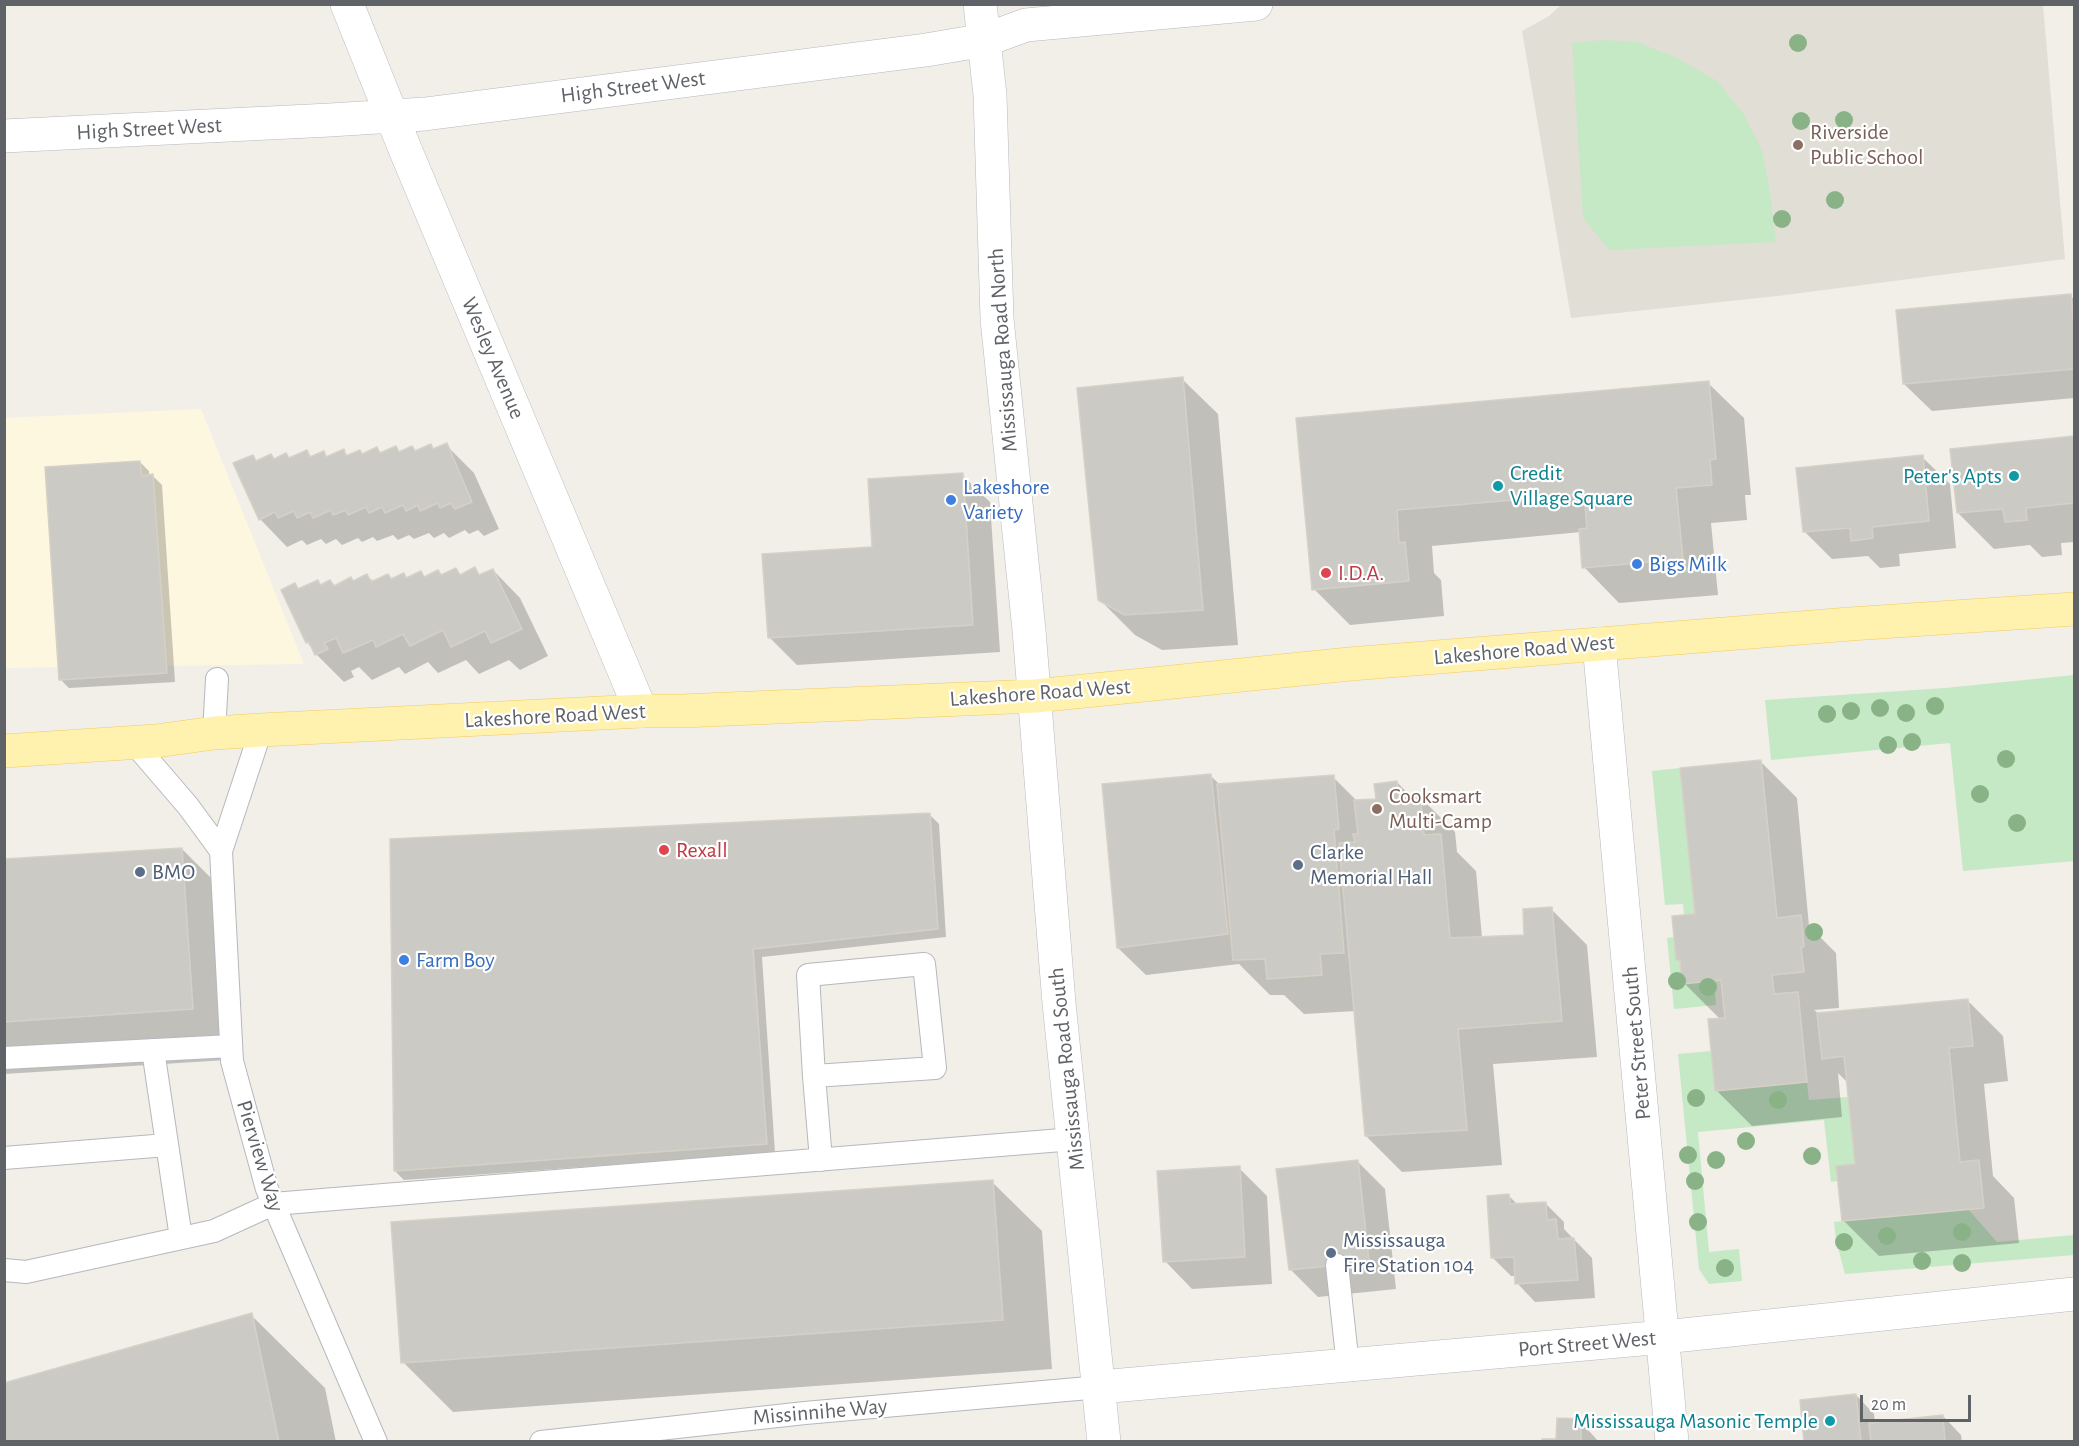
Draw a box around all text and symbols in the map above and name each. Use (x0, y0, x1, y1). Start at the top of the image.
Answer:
street label: High Street West (559, 65, 707, 109)
street label: High Street West (76, 112, 222, 146)
place label: Riverside Public School (1810, 119, 1923, 170)
marker: Riverside Public School (1791, 138, 1805, 152)
street label: Mississauga Road North (983, 247, 1023, 453)
street label: Wesley Avenue (456, 293, 530, 423)
place label: Credit Village Square (1510, 460, 1633, 512)
place label: Peter's Apts (1903, 463, 2002, 489)
marker: Peter's Apts (2007, 469, 2021, 483)
place label: Lakeshore Variety (963, 474, 1050, 526)
marker: Credit Village Square (1491, 479, 1505, 493)
marker: Lakeshore Variety (944, 493, 958, 507)
place label: Bigs Milk (1649, 551, 1727, 577)
marker: Bigs Milk (1630, 557, 1644, 571)
place label: I.D.A. (1338, 560, 1384, 586)
marker: I.D.A. (1319, 566, 1333, 580)
street label: Lakeshore Road West (1432, 629, 1616, 671)
street label: Lakeshore Road West (949, 674, 1131, 712)
street label: Lakeshore Road West (464, 698, 646, 734)
place label: Cooksmart Multi-Camp (1389, 783, 1492, 834)
marker: Cooksmart Multi-Camp (1370, 802, 1384, 816)
place label: Rexall (676, 837, 728, 863)
place label: Clarke Memorial Hall (1310, 839, 1433, 890)
marker: Rexall (657, 843, 671, 857)
marker: Clarke Memorial Hall (1291, 858, 1305, 872)
place label: BMO (152, 859, 195, 885)
marker: BMO (133, 865, 147, 879)
place label: Farm Boy (416, 947, 495, 973)
marker: Farm Boy (397, 953, 411, 967)
street label: Peter Street South (1617, 965, 1657, 1121)
street label: Mississauga Road South (1043, 966, 1091, 1172)
street label: Pierview Way (231, 1097, 289, 1215)
place label: Mississauga Fire Station 104 (1343, 1227, 1474, 1278)
marker: Mississauga Fire Station 104 (1324, 1246, 1338, 1260)
street label: Port Street West (1517, 1325, 1657, 1363)
scale bar (1863, 1383, 1974, 1421)
street label: Missinnihe Way (752, 1393, 888, 1431)
text: 20 m (1871, 1396, 1906, 1414)
place label: Mississauga Masonic Temple (1573, 1408, 1818, 1434)
marker: Mississauga Masonic Temple (1823, 1414, 1837, 1428)

